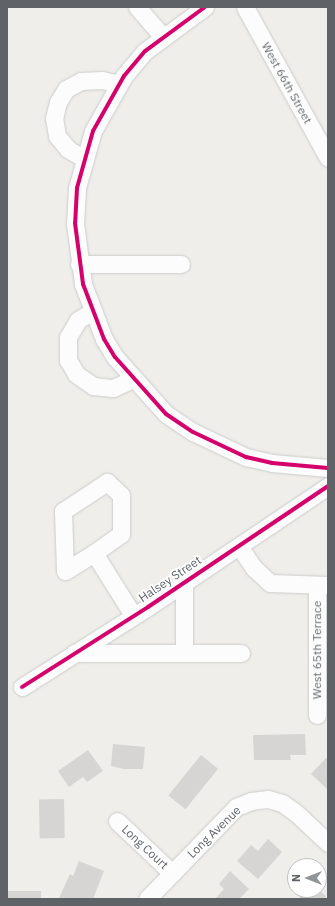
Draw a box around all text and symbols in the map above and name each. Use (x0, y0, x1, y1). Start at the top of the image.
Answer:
street label: West 66th Street (259, 40, 315, 126)
street label: Halsey Street (136, 553, 204, 605)
street label: West 65th Terrace (310, 601, 324, 699)
street label: Long Avenue (184, 803, 244, 861)
street label: Long Court (119, 822, 171, 872)
north arrow (287, 858, 327, 898)
text: N (289, 874, 303, 882)

